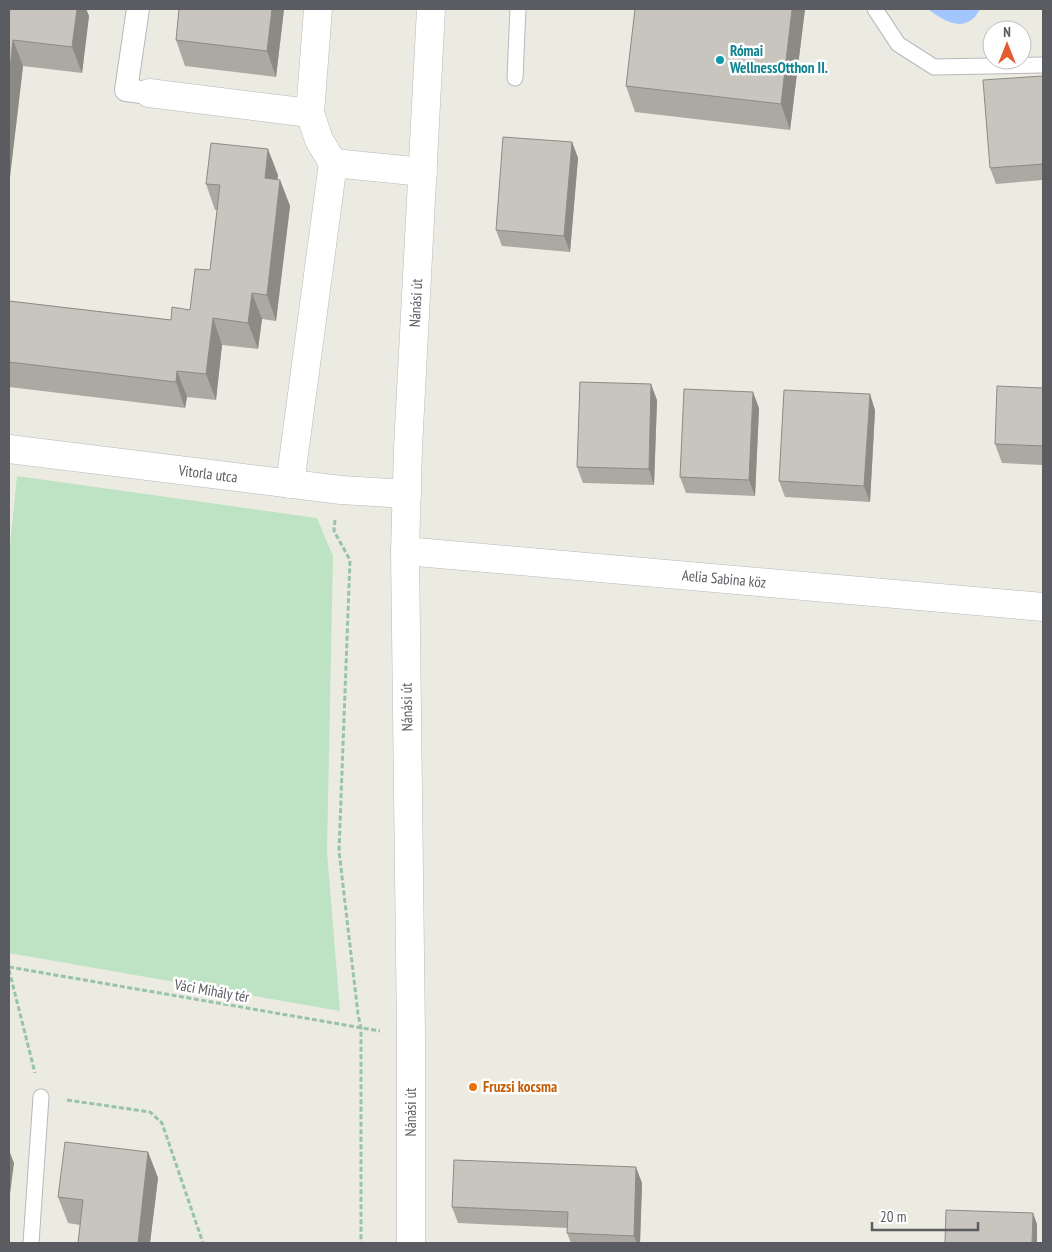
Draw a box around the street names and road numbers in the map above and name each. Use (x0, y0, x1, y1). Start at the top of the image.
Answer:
street label: Nánási út (405, 278, 426, 328)
street label: Vitorla utca (176, 460, 239, 487)
street label: Aelia Sabina köz (681, 565, 767, 592)
street label: Nánási út (397, 682, 416, 732)
street label: Váci Mihály tér (172, 974, 252, 1007)
street label: Nánási út (401, 1088, 420, 1136)

